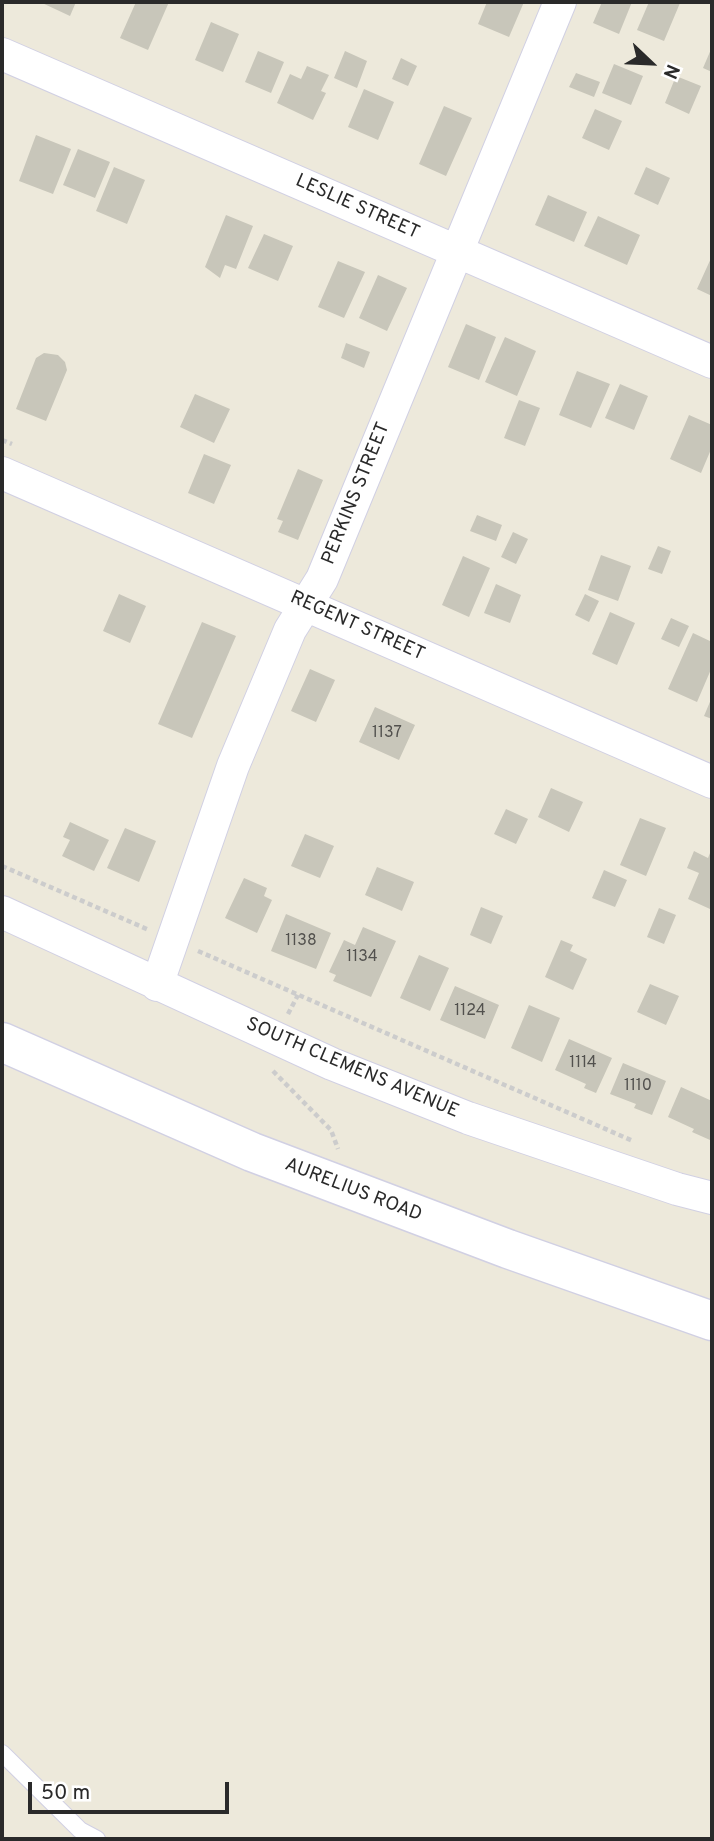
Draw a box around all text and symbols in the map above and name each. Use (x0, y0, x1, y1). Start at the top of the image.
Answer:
north arrow (616, 28, 686, 98)
text: N (657, 60, 684, 82)
street label: LESLIE STREET (291, 170, 423, 246)
street label: PERKINS STREET (318, 420, 396, 568)
street label: REGENT STREET (286, 587, 428, 667)
house number: 1137 (372, 724, 402, 744)
house number: 1138 (285, 932, 317, 952)
house number: 1134 (346, 948, 378, 968)
house number: 1124 (454, 1002, 486, 1022)
street label: SOUTH CLEMENS AVENUE (242, 1014, 462, 1124)
house number: 1114 (569, 1054, 597, 1074)
house number: 1110 (624, 1077, 652, 1097)
street label: AURELIUS ROAD (281, 1154, 425, 1228)
scale bar (32, 1768, 233, 1812)
text: 50 m (41, 1780, 90, 1807)

